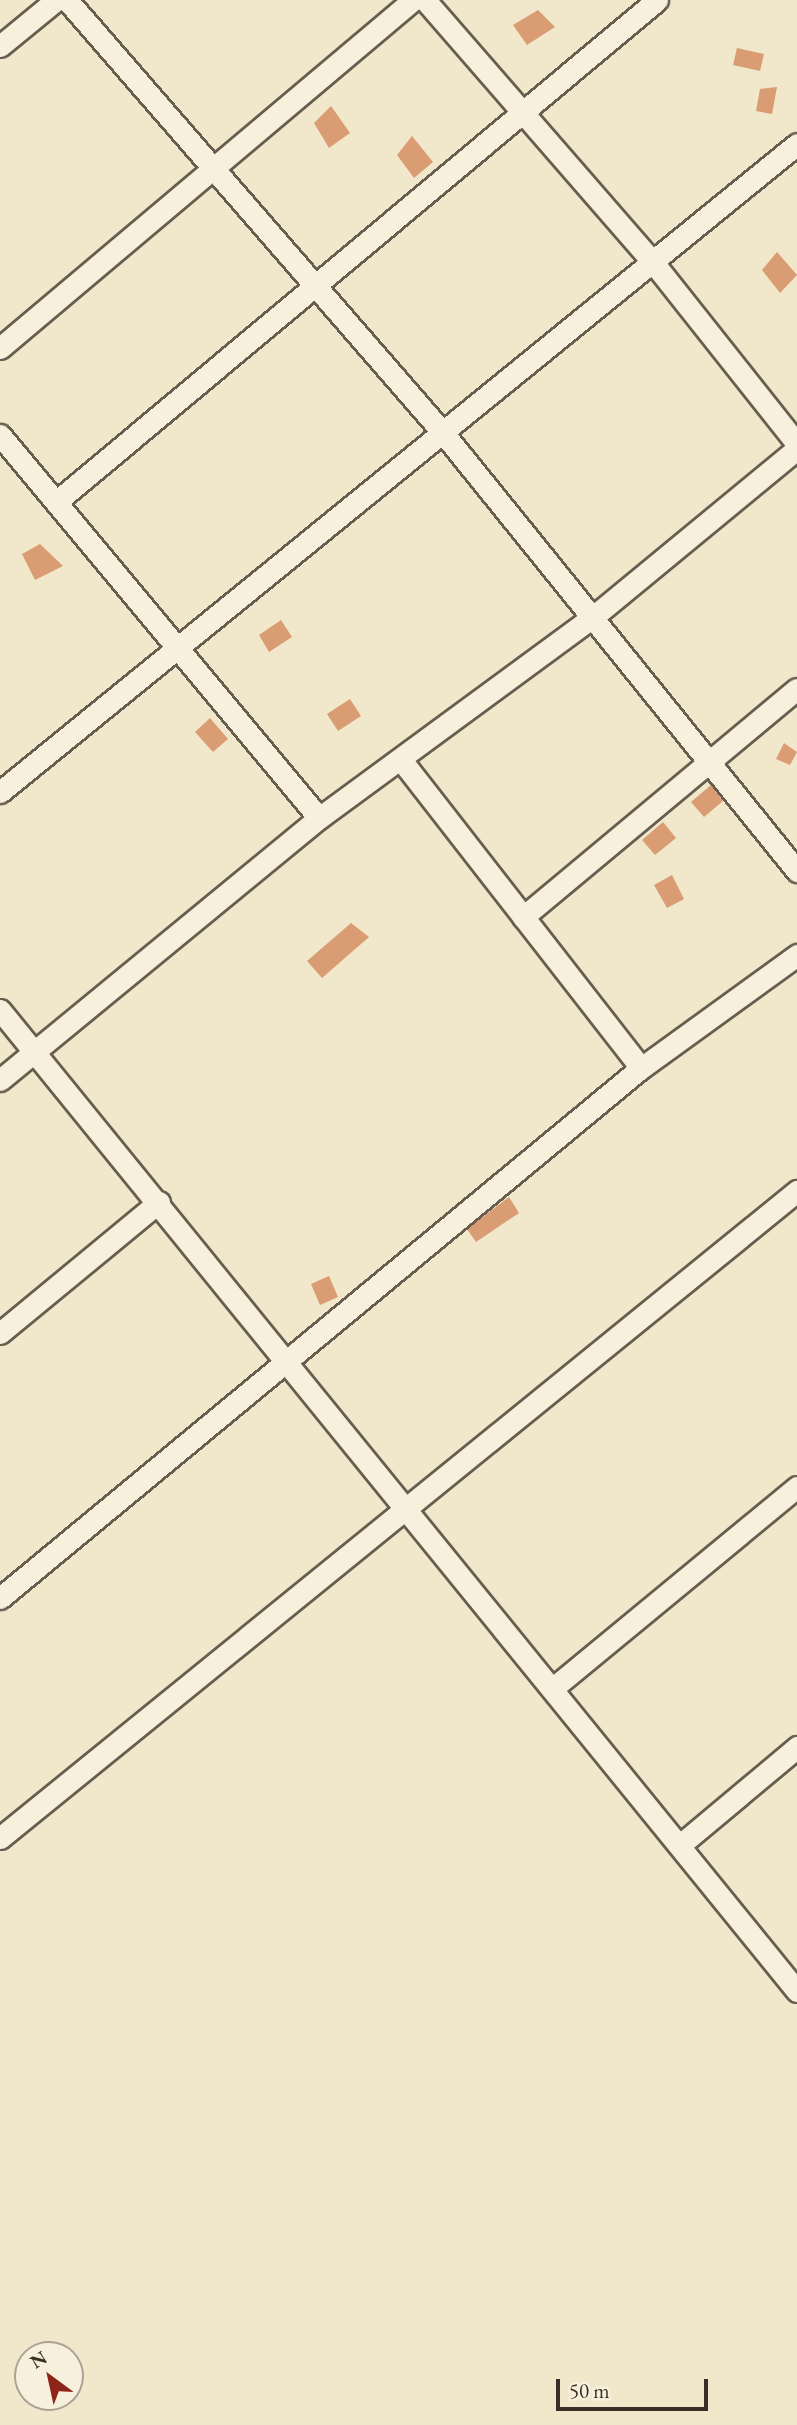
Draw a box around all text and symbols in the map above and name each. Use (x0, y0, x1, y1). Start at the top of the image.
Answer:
north arrow (14, 2341, 84, 2411)
text: N (25, 2345, 52, 2374)
scale bar (559, 2366, 711, 2410)
text: 50 m (569, 2377, 610, 2404)

